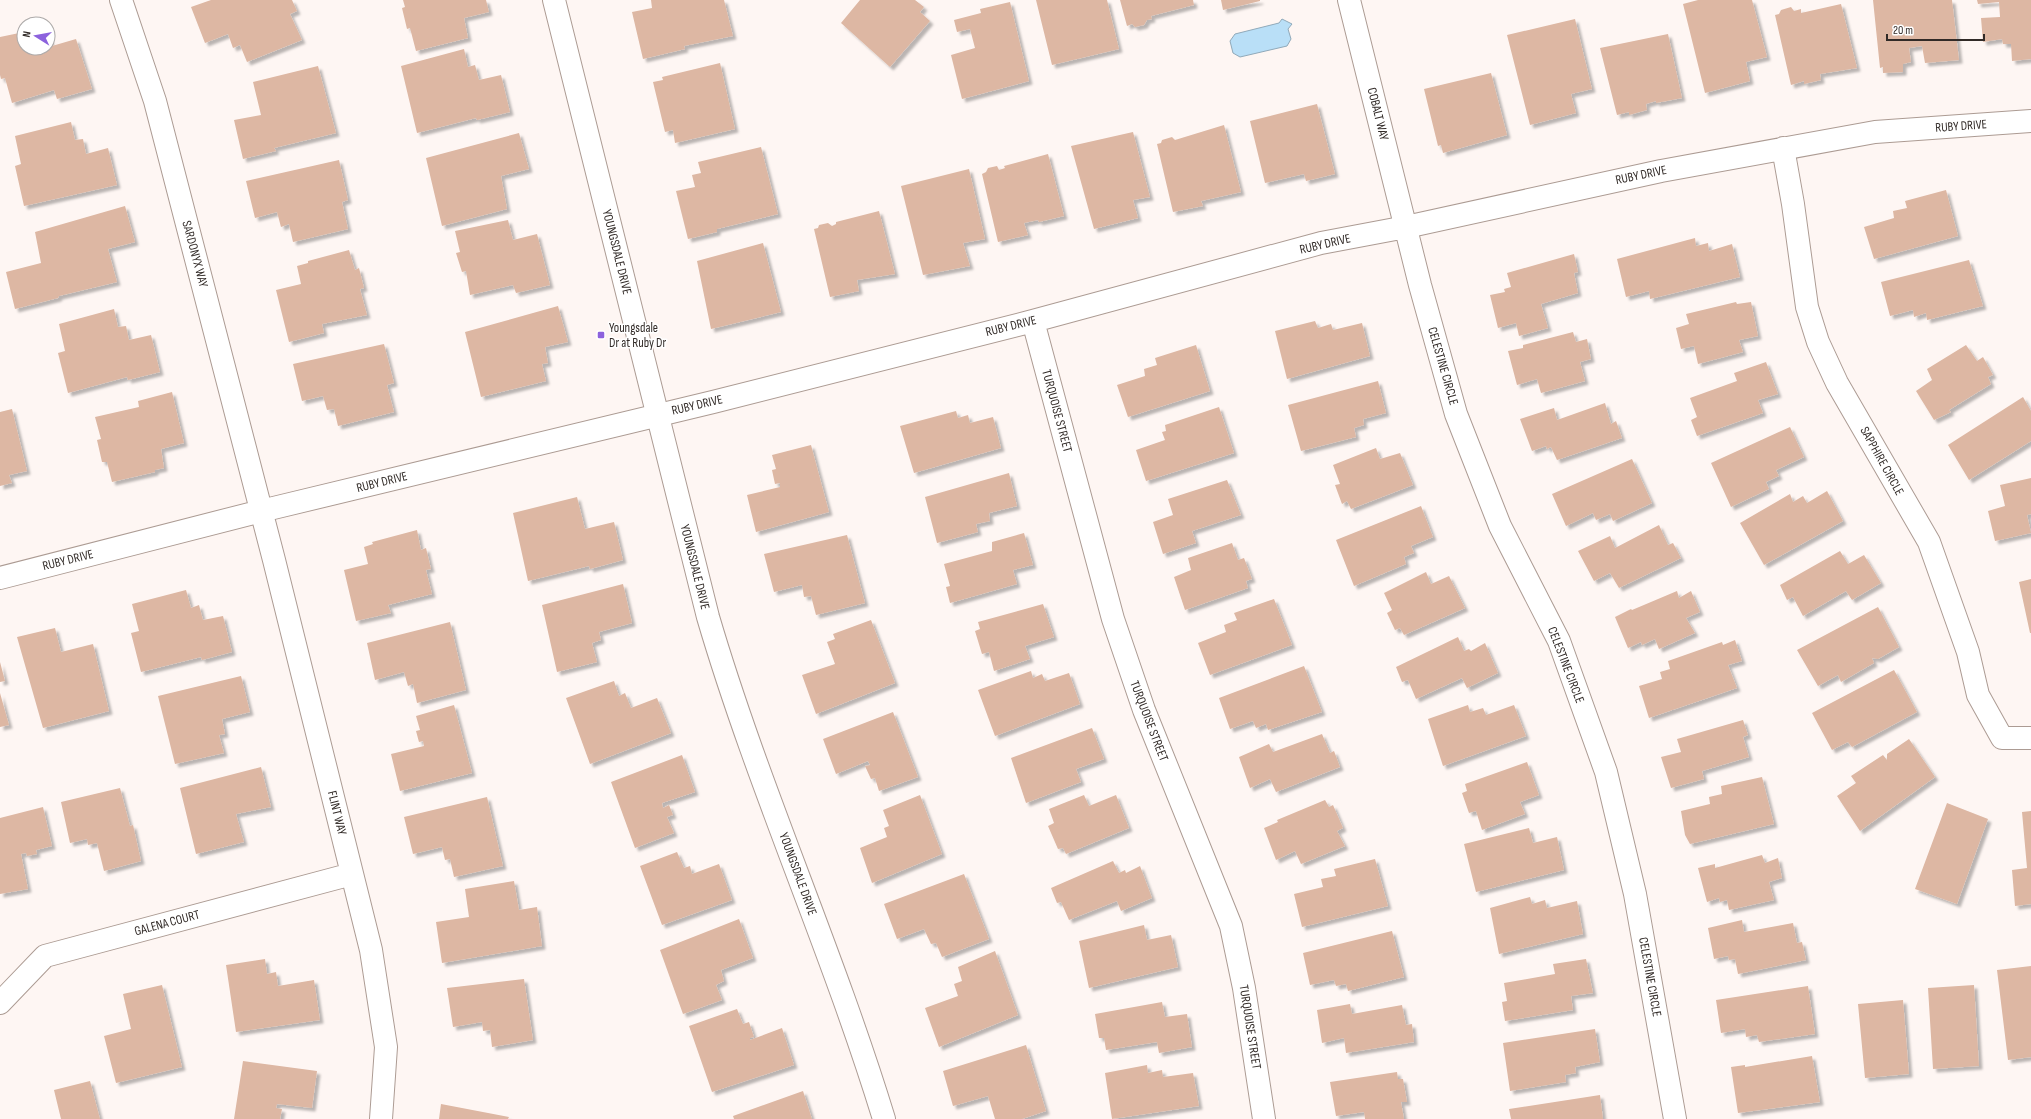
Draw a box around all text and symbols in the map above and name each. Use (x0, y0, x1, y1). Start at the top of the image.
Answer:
north arrow (16, 16, 56, 56)
scale bar (1887, 16, 1984, 42)
text: 20 m (1893, 23, 1913, 38)
text: N (20, 30, 34, 38)
street label: COBALT WAY (1364, 86, 1392, 143)
street label: RUBY DRIVE (1935, 116, 1987, 136)
street label: RUBY DRIVE (1614, 162, 1668, 188)
street label: YOUNGSDALE DRIVE (599, 208, 635, 296)
street label: SARDONYX WAY (178, 219, 212, 290)
street label: RUBY DRIVE (1298, 230, 1352, 258)
street label: RUBY DRIVE (984, 312, 1038, 340)
place label: Youngsdale Dr at Ruby Dr (609, 320, 666, 351)
street label: CELESTINE CIRCLE (1424, 325, 1462, 407)
marker: Youngsdale Dr at Ruby Dr (596, 330, 606, 340)
street label: TURQUOISE STREET (1038, 368, 1076, 454)
street label: RUBY DRIVE (670, 391, 724, 419)
street label: SAPPHIRE CIRCLE (1857, 424, 1907, 498)
street label: RUBY DRIVE (355, 468, 409, 496)
street label: YOUNGSDALE DRIVE (677, 523, 713, 611)
street label: RUBY DRIVE (41, 546, 95, 574)
street label: CELESTINE CIRCLE (1544, 625, 1588, 705)
street label: TURQUOISE STREET (1126, 678, 1172, 764)
street label: FLINT WAY (324, 789, 350, 837)
street label: YOUNGSDALE DRIVE (776, 830, 820, 918)
street label: GALENA COURT (133, 907, 201, 939)
street label: CELESTINE CIRCLE (1635, 936, 1665, 1018)
street label: TURQUOISE STREET (1235, 984, 1265, 1070)

